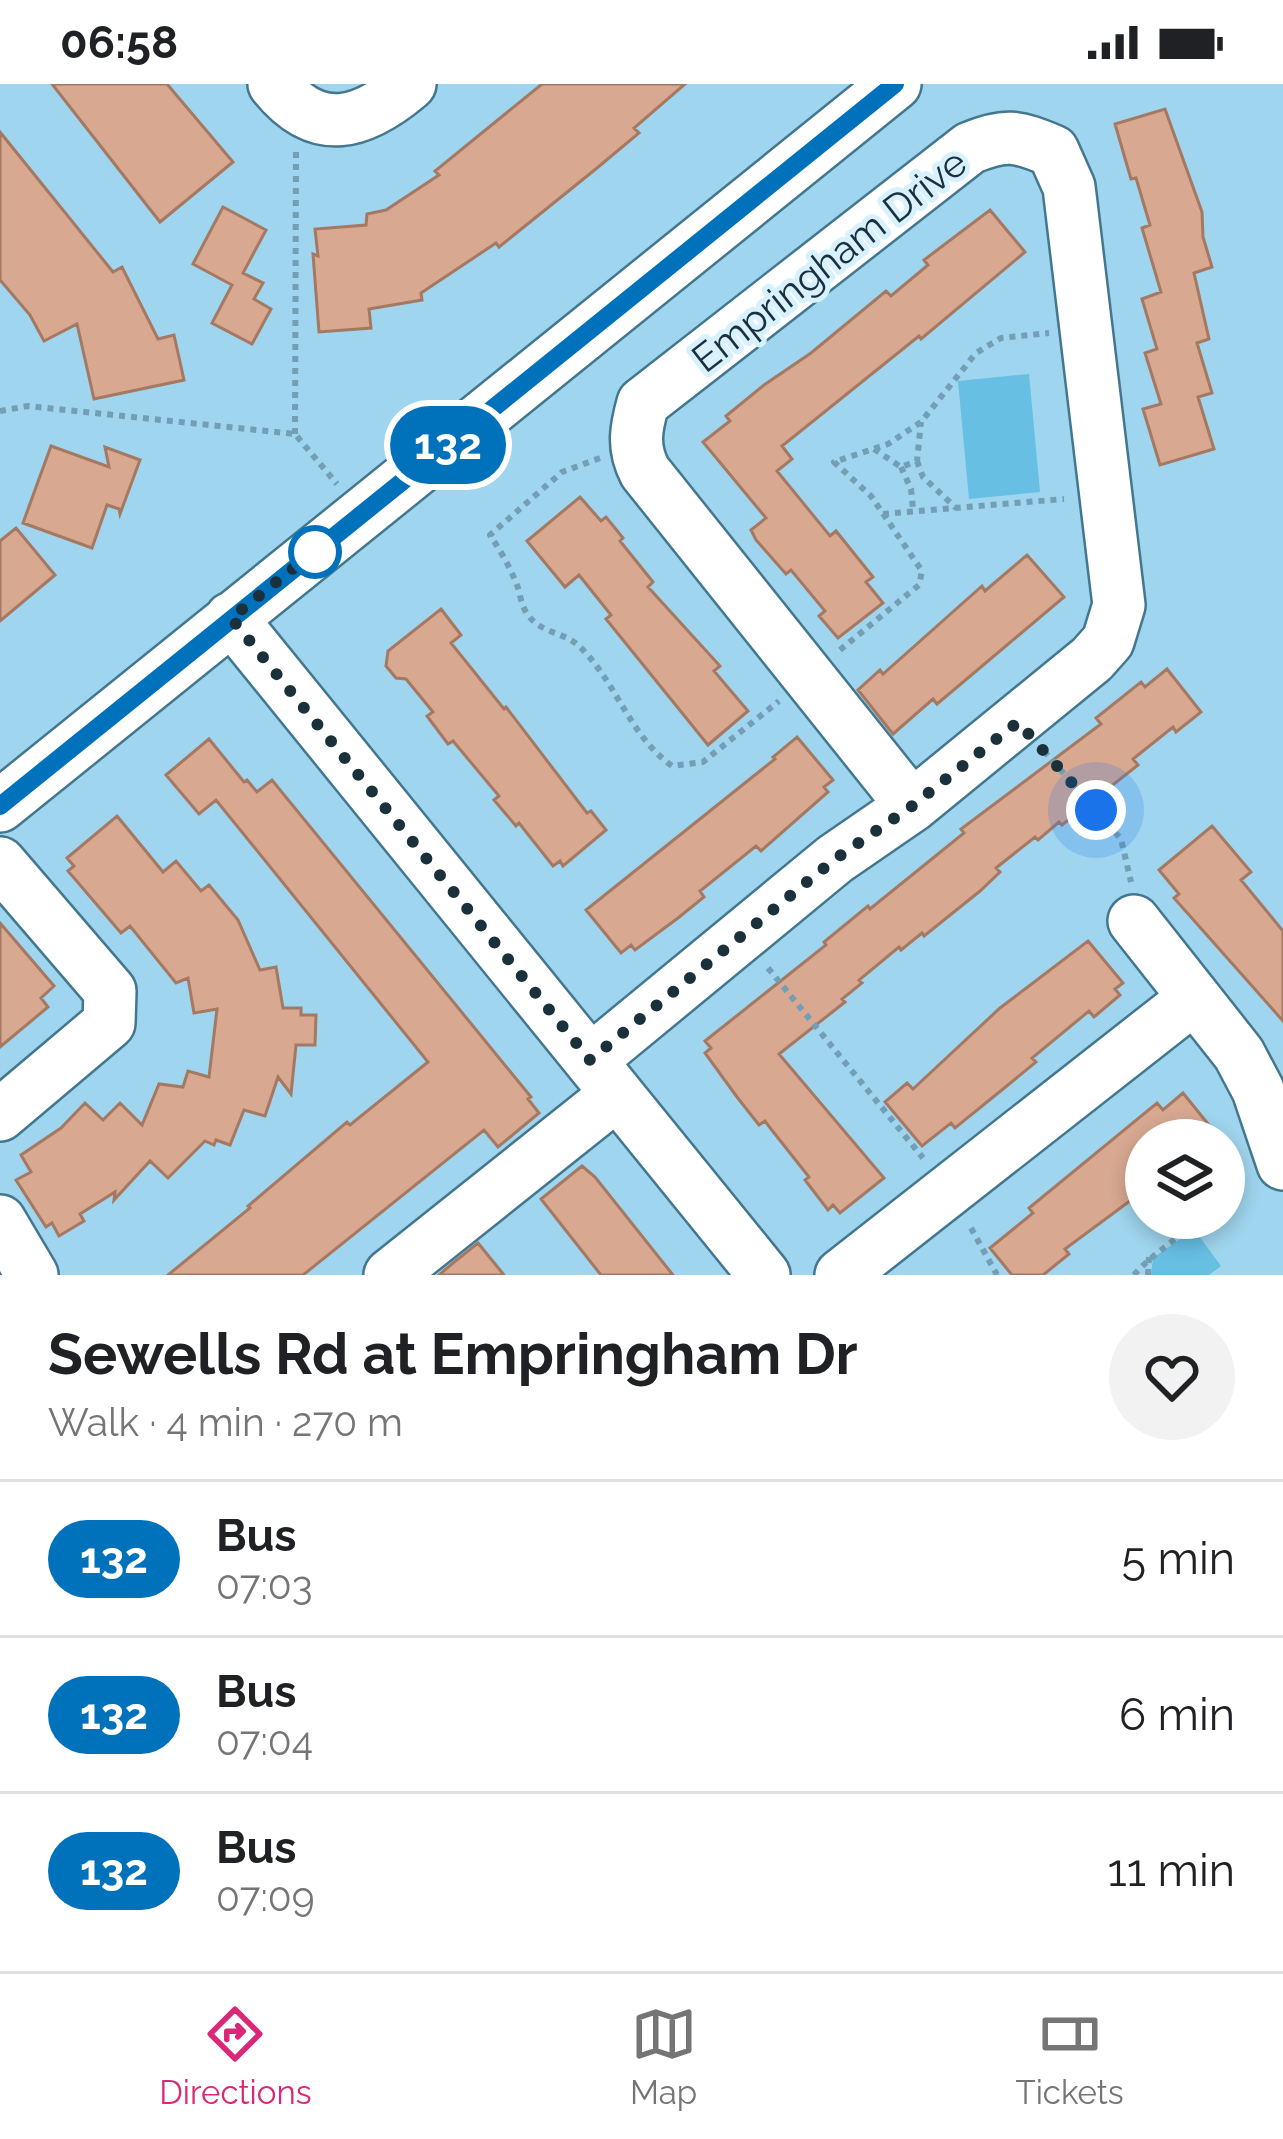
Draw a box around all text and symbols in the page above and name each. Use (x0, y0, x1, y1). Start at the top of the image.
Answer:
text: 06:58 (60, 16, 178, 69)
street label: Empringham Drive (683, 139, 975, 381)
line badge: 132 (379, 406, 517, 484)
text: 132 (414, 420, 482, 469)
unlabelled marker (290, 527, 340, 577)
your location (1066, 780, 1126, 840)
map controls (1125, 1119, 1245, 1239)
button: layers (1125, 1119, 1245, 1239)
button: heart (1109, 1314, 1235, 1440)
text: Sewells Rd at Empringham Dr (48, 1320, 858, 1387)
text: Walk · 4 min · 270 m (48, 1399, 403, 1445)
text: Bus (216, 1509, 297, 1562)
text: 5 min (1122, 1532, 1235, 1585)
text: 132 (80, 1534, 148, 1583)
text: 07:03 (216, 1562, 312, 1608)
text: Bus (216, 1665, 297, 1718)
text: 6 min (1119, 1688, 1235, 1741)
text: 132 (80, 1690, 148, 1739)
text: 07:04 (216, 1718, 313, 1764)
text: Bus (216, 1821, 297, 1874)
text: 11 min (1108, 1844, 1235, 1897)
text: 132 (80, 1846, 148, 1895)
text: 07:09 (216, 1874, 315, 1920)
tab: Directions (159, 2001, 312, 2112)
tab: Map (630, 2001, 697, 2112)
tab: Tickets (1016, 2001, 1124, 2112)

